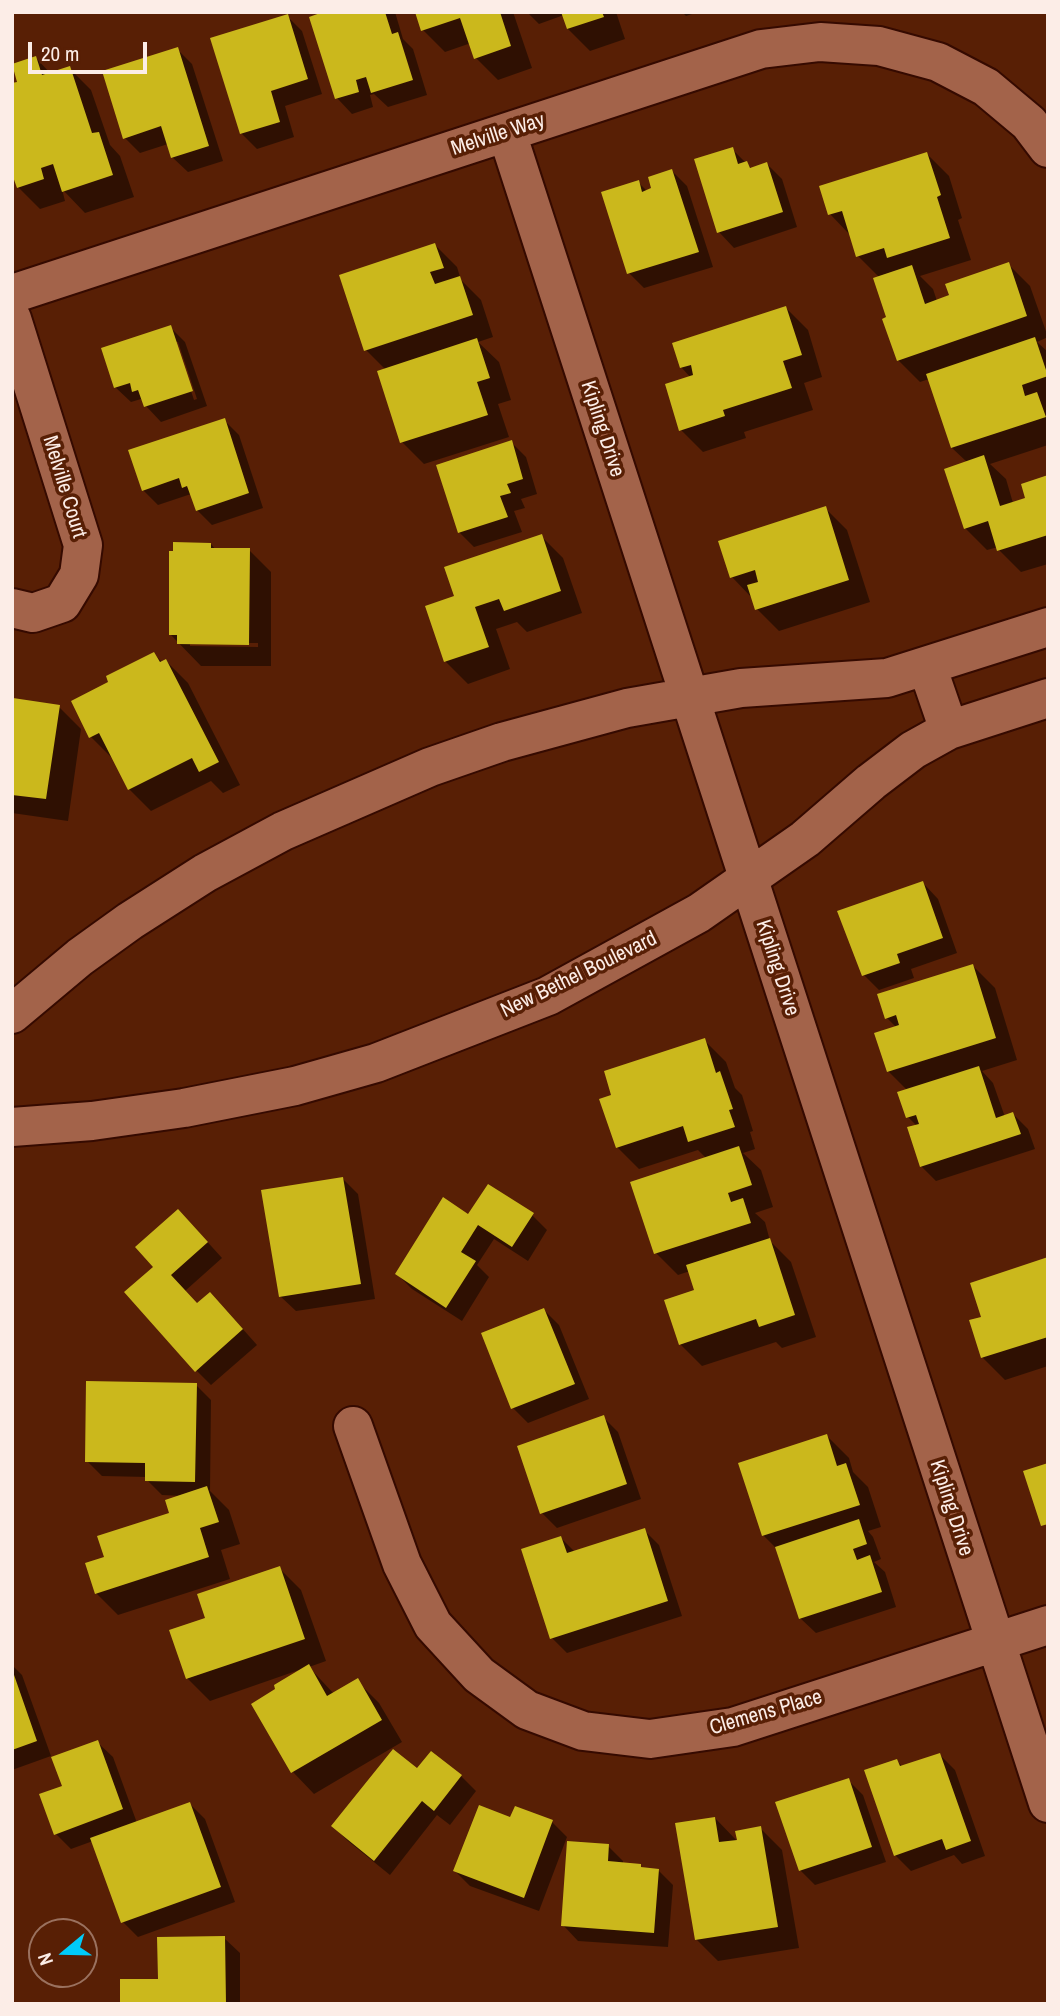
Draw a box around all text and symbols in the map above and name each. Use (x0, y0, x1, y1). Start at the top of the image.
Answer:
scale bar (32, 28, 150, 72)
text: 20 m (41, 39, 79, 68)
street label: Melville Way (448, 108, 548, 162)
street label: Kipling Drive (575, 378, 629, 480)
street label: Melville Court (37, 433, 91, 541)
street label: Kipling Drive (750, 917, 804, 1019)
street label: New Bethel Boulevard (497, 926, 661, 1024)
street label: Kipling Drive (924, 1457, 978, 1559)
street label: Clemens Place (707, 1685, 825, 1741)
north arrow (28, 1918, 98, 1988)
text: N (31, 1950, 59, 1969)

